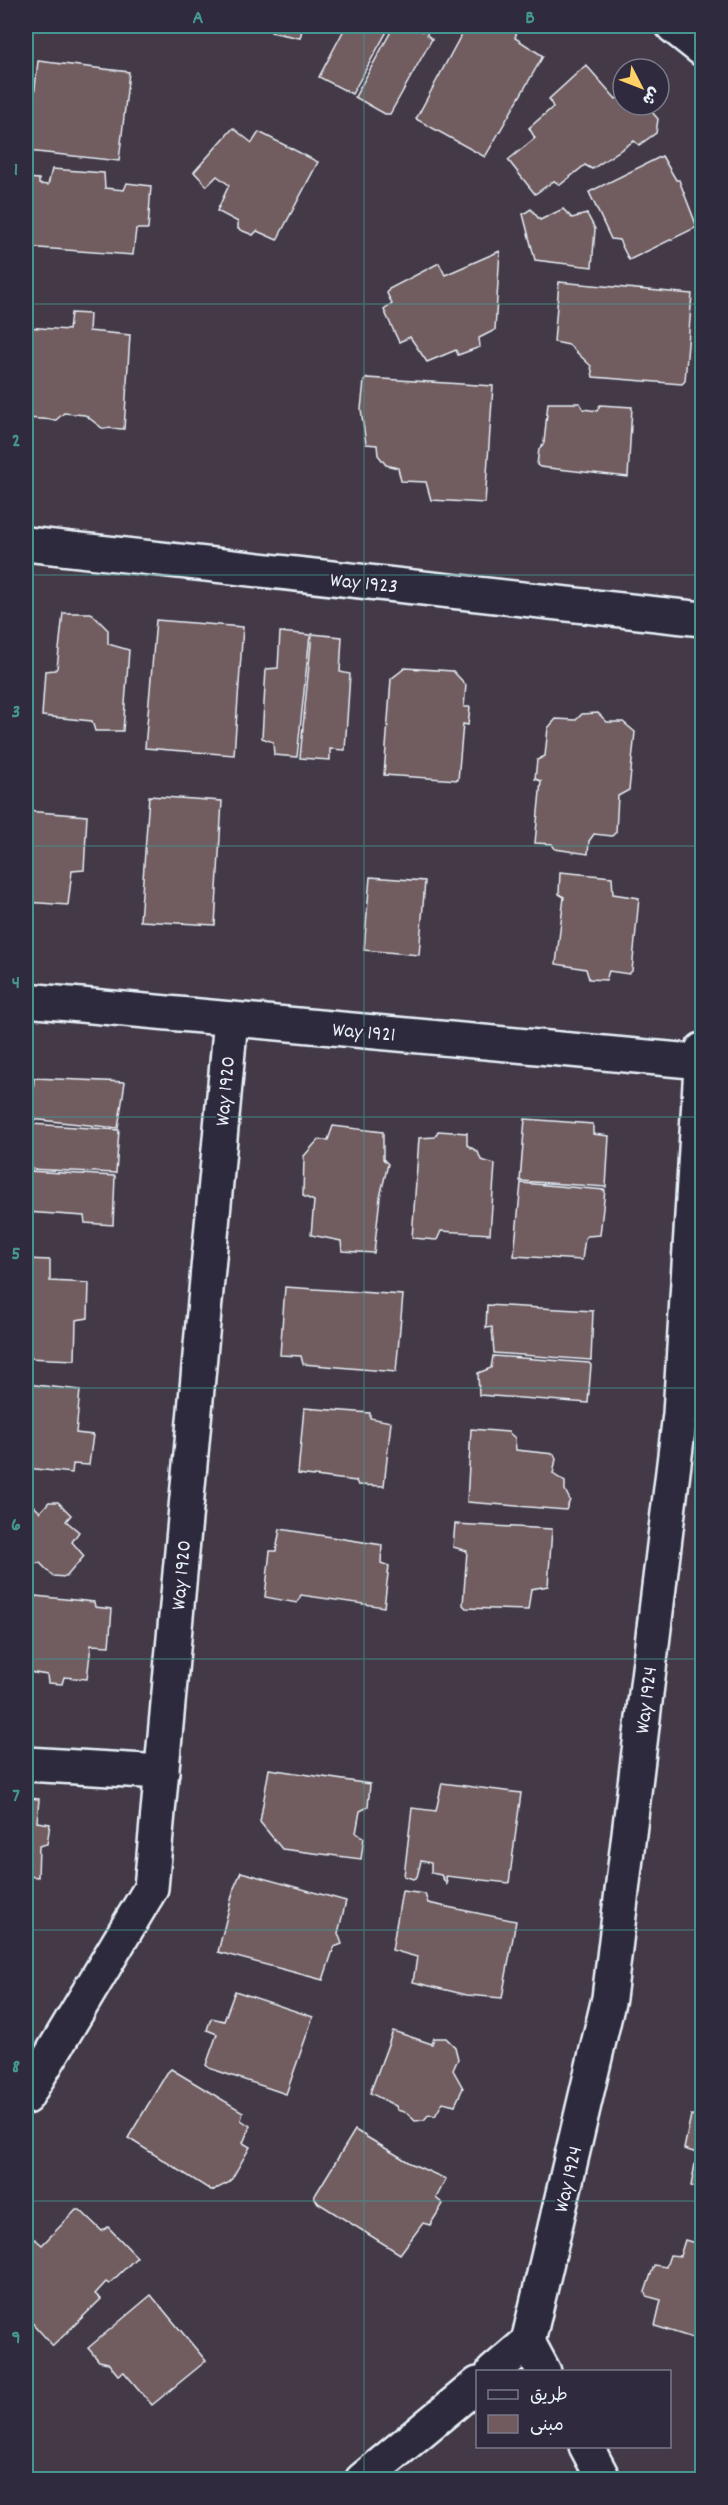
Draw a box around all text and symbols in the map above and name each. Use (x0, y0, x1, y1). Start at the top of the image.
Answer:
text: A (193, 5, 204, 33)
text: B (525, 5, 535, 33)
north arrow (611, 57, 671, 117)
text: ش (636, 81, 665, 110)
text: 1 (14, 157, 18, 185)
text: 2 (12, 428, 20, 456)
street label: Way 1923 (328, 567, 399, 603)
text: 3 (12, 699, 20, 727)
text: 4 (12, 970, 20, 998)
street label: Way 1921 (331, 1016, 397, 1052)
street label: Way 1920 (209, 1055, 245, 1127)
text: 5 (11, 1241, 21, 1269)
text: 6 (11, 1512, 21, 1540)
street label: Way 1920 (165, 1539, 201, 1611)
street label: Way 1924 (629, 1665, 667, 1736)
text: 7 (12, 1783, 20, 1811)
text: 8 (12, 2054, 20, 2082)
street label: Way 1924 (548, 2143, 592, 2216)
text: 9 (11, 2325, 21, 2353)
legend (476, 2370, 671, 2448)
text: طريق (530, 2384, 568, 2409)
text: مبنى (530, 2414, 564, 2439)

